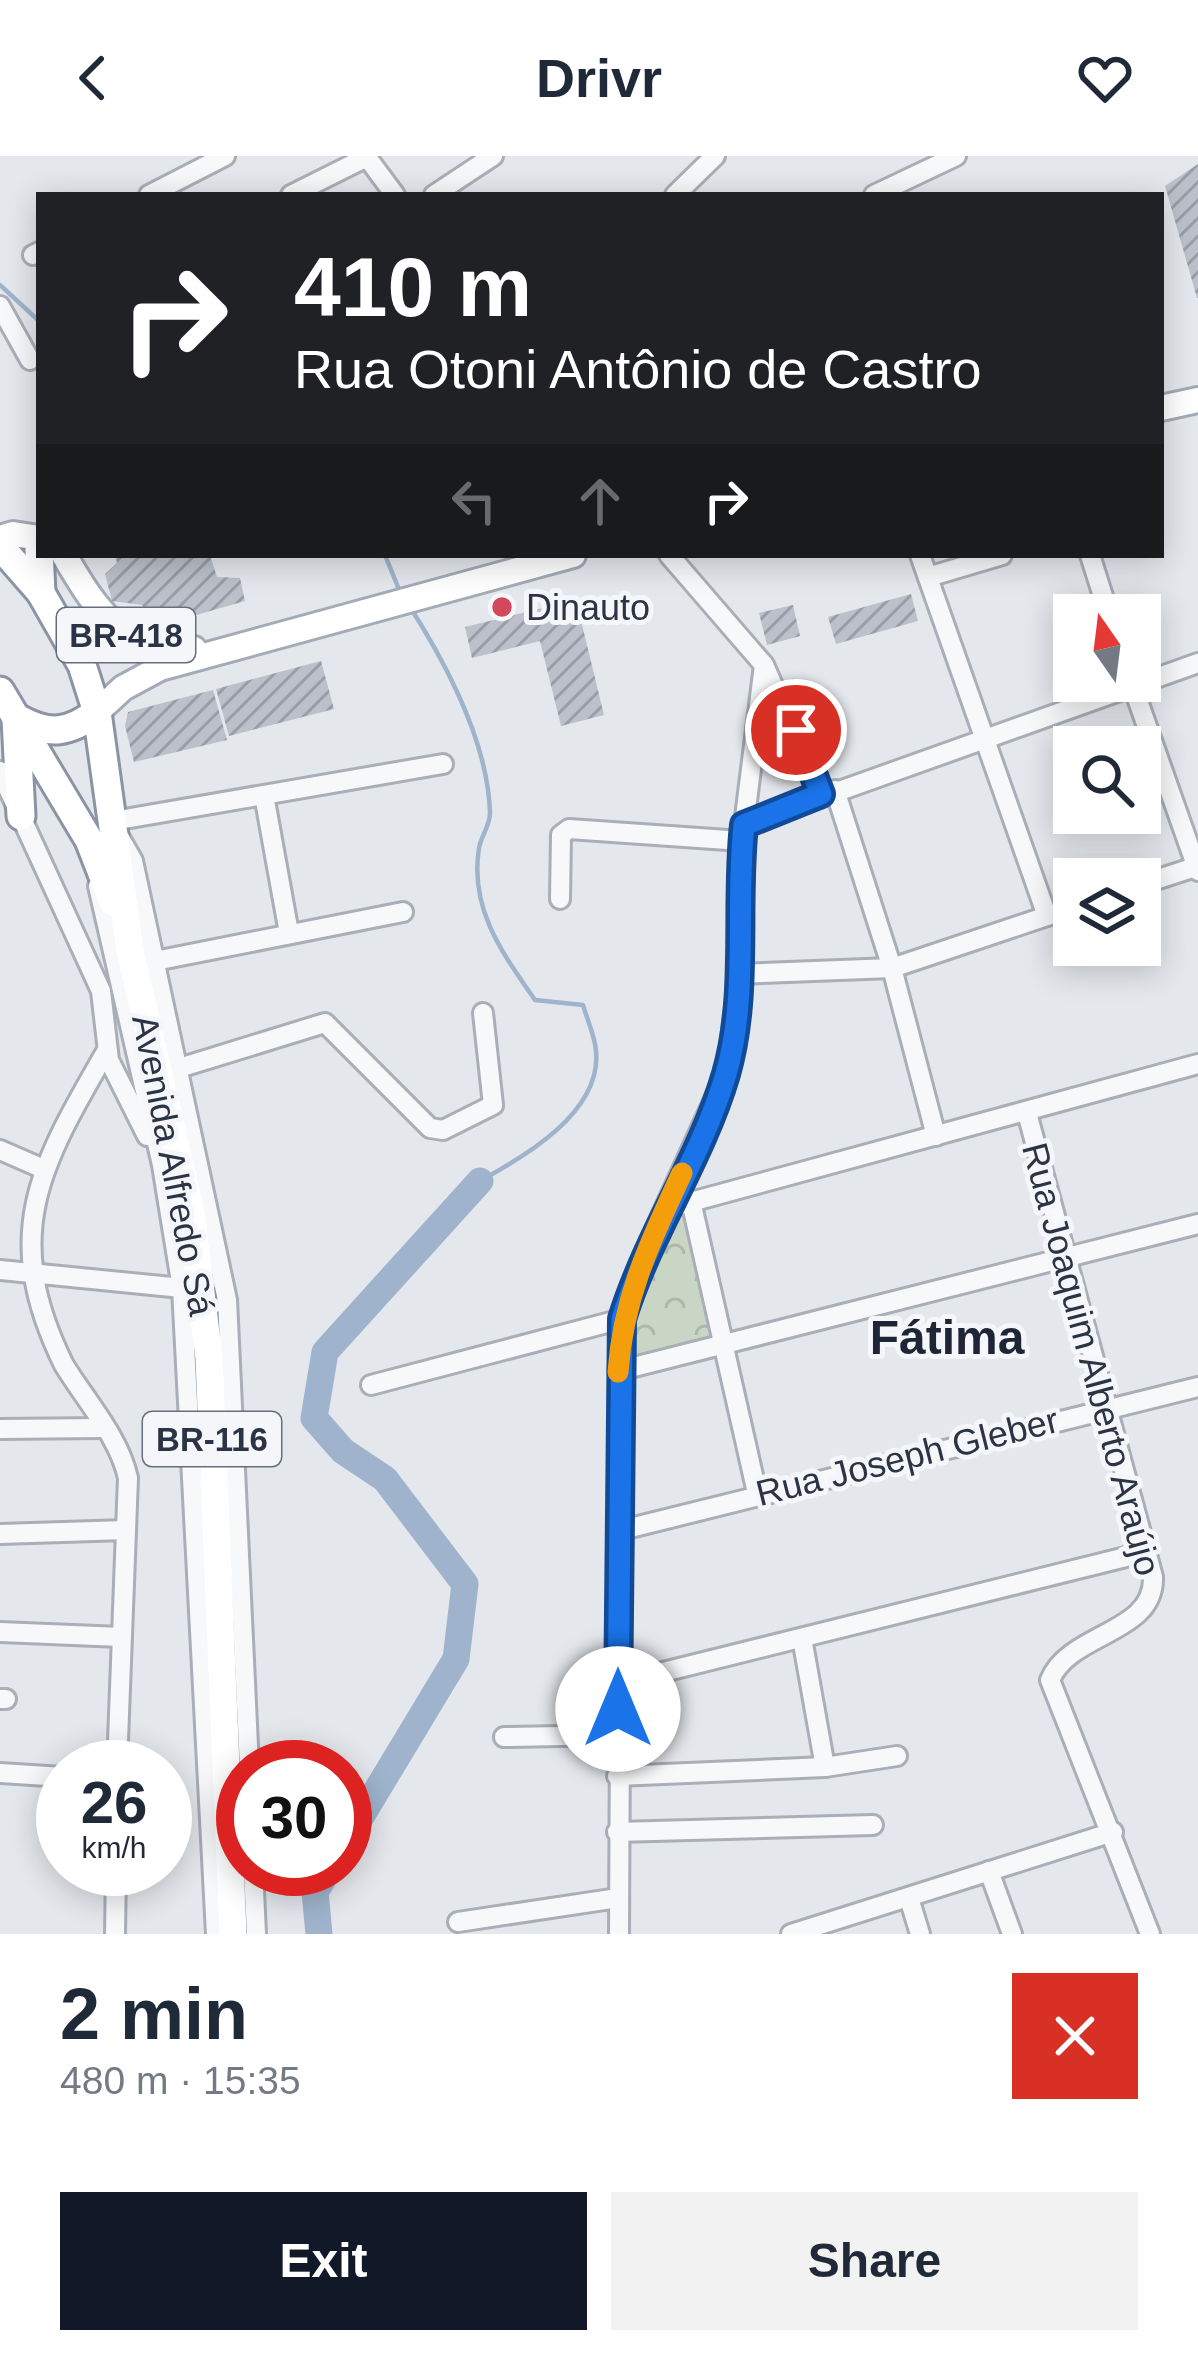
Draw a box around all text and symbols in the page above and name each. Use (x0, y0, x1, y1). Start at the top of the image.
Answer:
icon: back (60, 45, 126, 111)
icon: heart (1072, 45, 1138, 111)
text: Drivr (536, 48, 662, 108)
icon: right (96, 240, 252, 396)
text: 410 m (294, 240, 532, 334)
text: Rua Otoni Antônio de Castro (294, 339, 981, 399)
icon: left (441, 468, 507, 534)
icon: ahead (567, 468, 633, 534)
icon: right (693, 468, 759, 534)
place label: Dinauto (526, 587, 650, 628)
marker: Dinauto (489, 594, 515, 620)
north arrow (1053, 594, 1161, 702)
map controls (1053, 594, 1161, 966)
road number: BR-418 (57, 608, 195, 662)
pin (745, 679, 847, 781)
icon: arrive (763, 697, 829, 763)
button: search (1053, 726, 1161, 834)
button: layers (1053, 858, 1161, 966)
street label: Avenida Alfredo Sá (124, 1011, 223, 1320)
street label: Rua Joaquim Alberto Araújo (1014, 1138, 1169, 1580)
district label: Fátima (870, 1311, 1025, 1364)
street label: Rua Joseph Gleber (752, 1399, 1063, 1514)
road number: BR-116 (143, 1412, 281, 1466)
position arrow (555, 1646, 681, 1772)
speed limit sign: 30 (216, 1740, 372, 1896)
text: 26 (81, 1769, 147, 1836)
text: km/h (81, 1831, 147, 1864)
button: close (1012, 1973, 1138, 2099)
text: 2 min (60, 1974, 248, 2054)
text: 480 m · 15:35 (60, 2059, 301, 2102)
button: Exit (60, 2192, 587, 2330)
button: Share (611, 2192, 1138, 2330)

